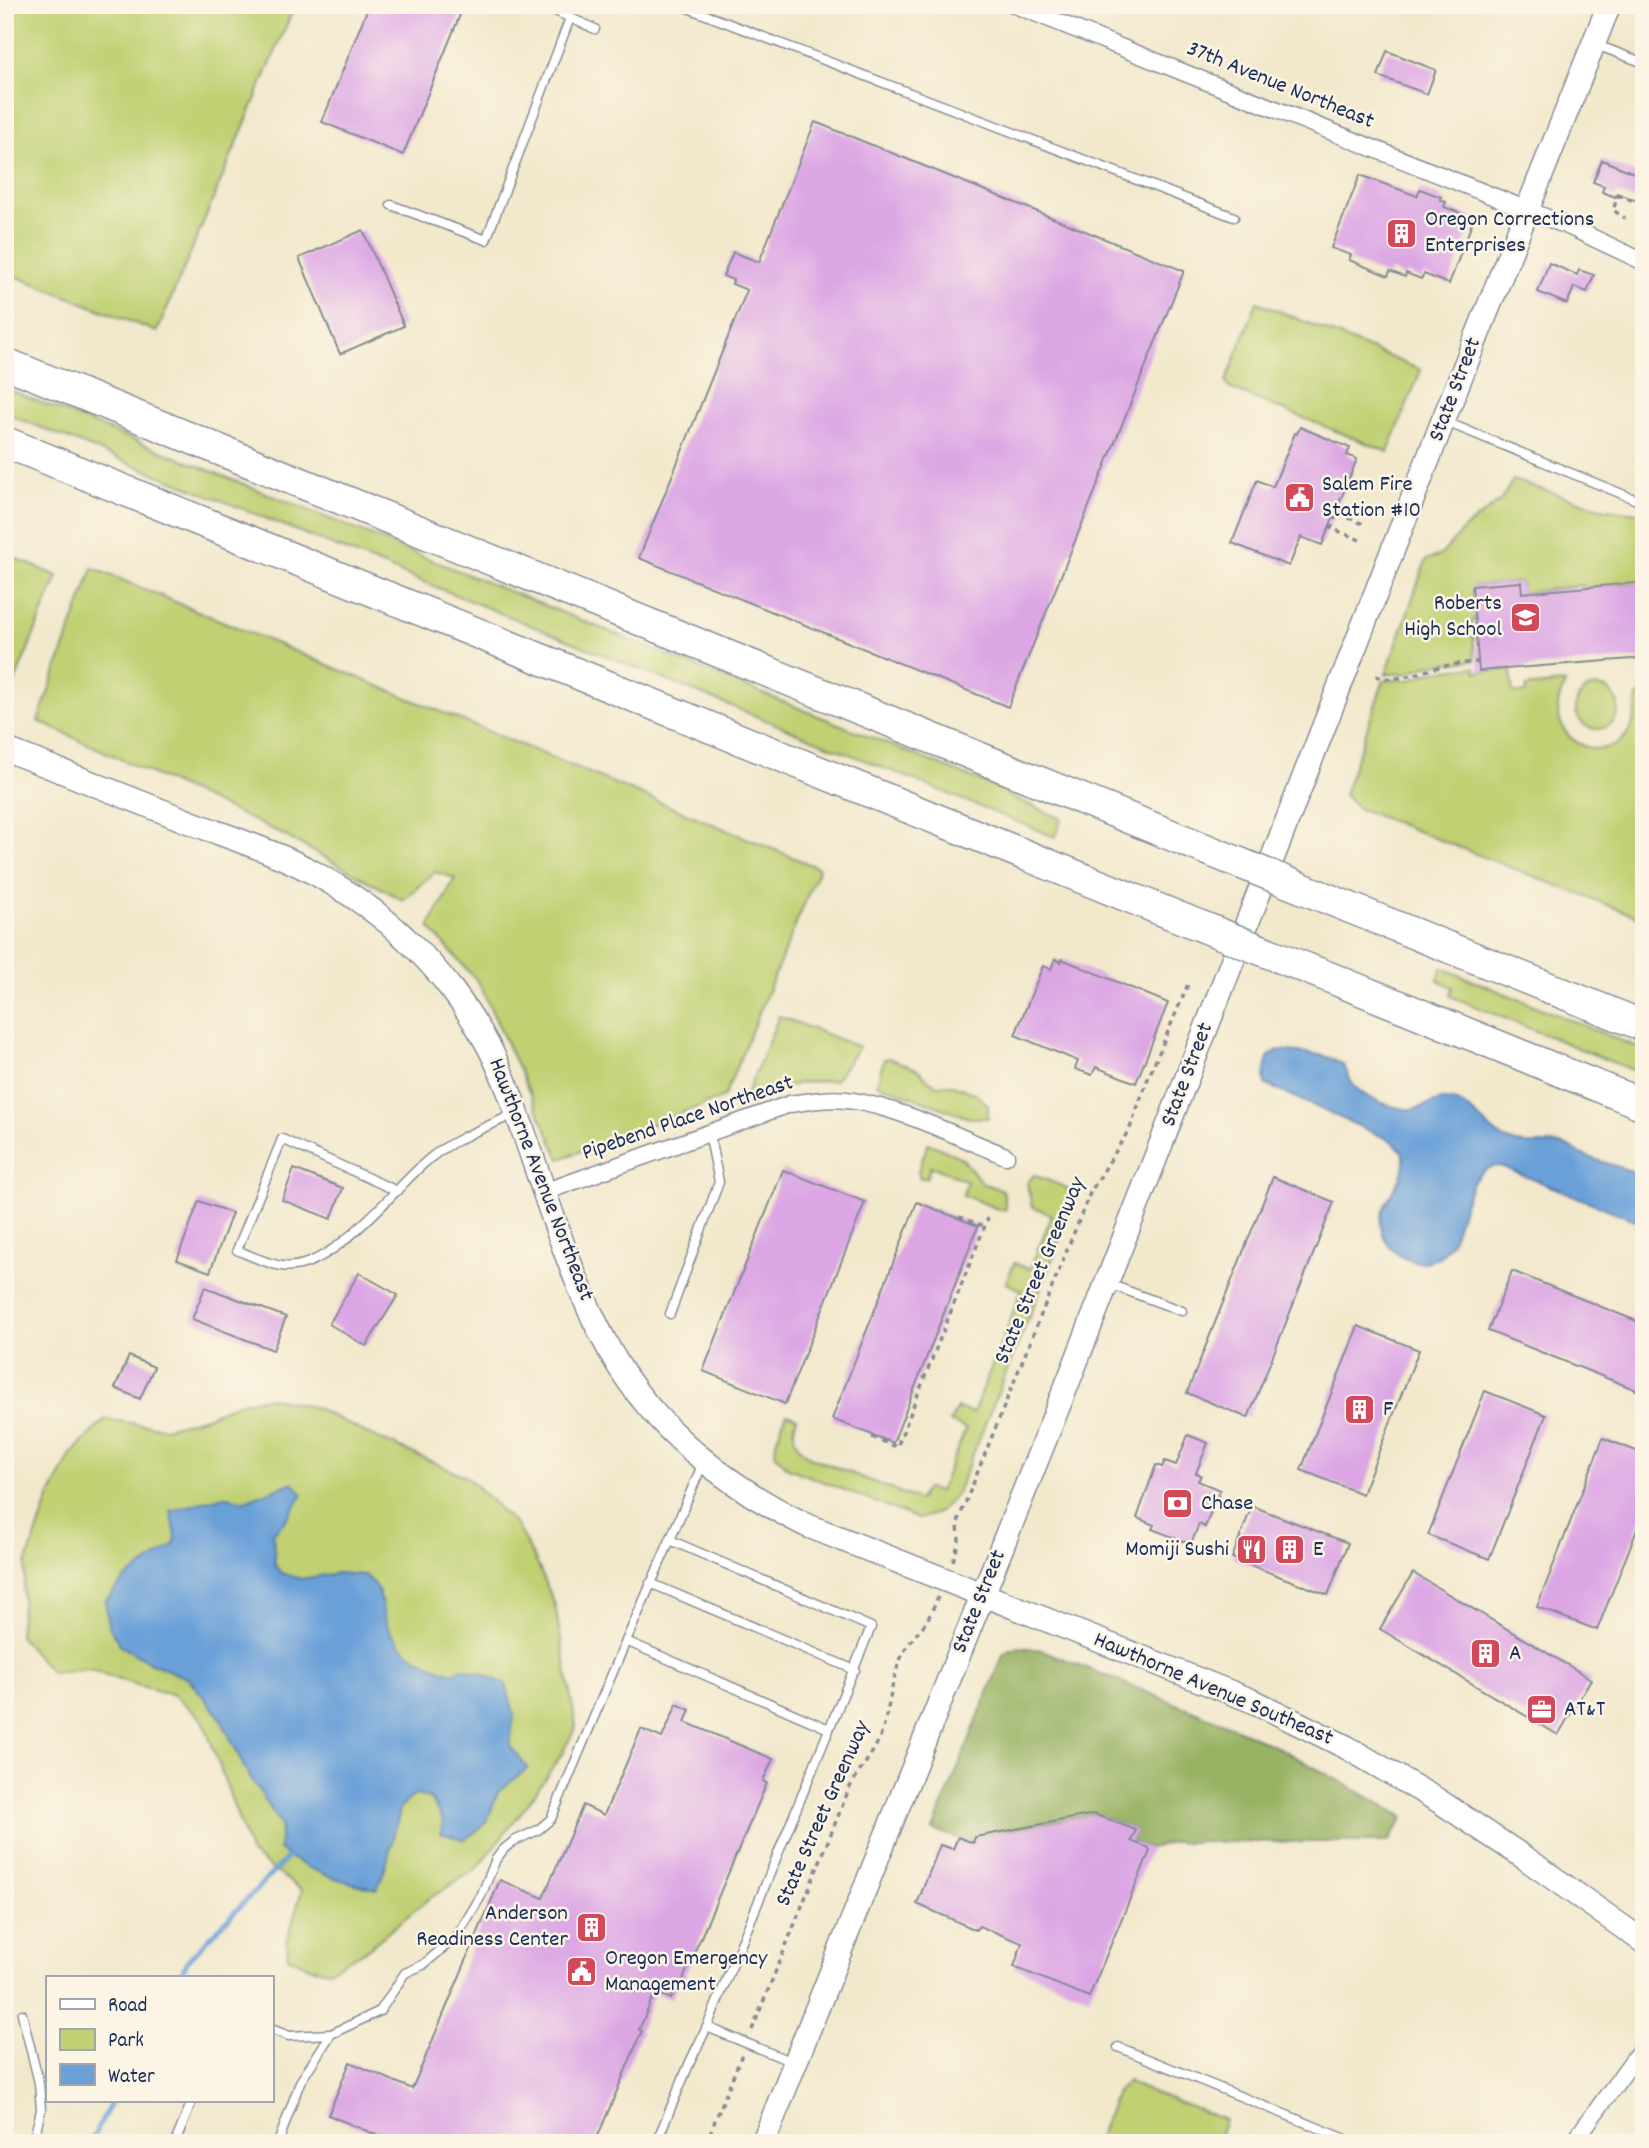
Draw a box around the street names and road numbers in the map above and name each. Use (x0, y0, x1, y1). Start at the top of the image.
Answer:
street label: 37th Avenue Northeast (1181, 33, 1379, 139)
street label: State Street (1421, 333, 1491, 447)
street label: State Street (1153, 1018, 1223, 1132)
street label: Hawthorne Avenue Northeast (478, 1054, 602, 1306)
street label: Pipebend Place Northeast (578, 1067, 798, 1171)
street label: State Street Greenway (987, 1172, 1096, 1370)
street label: State Street (944, 1545, 1016, 1659)
street label: Hawthorne Avenue Southeast (1088, 1624, 1338, 1756)
street label: State Street Greenway (768, 1715, 880, 1912)

